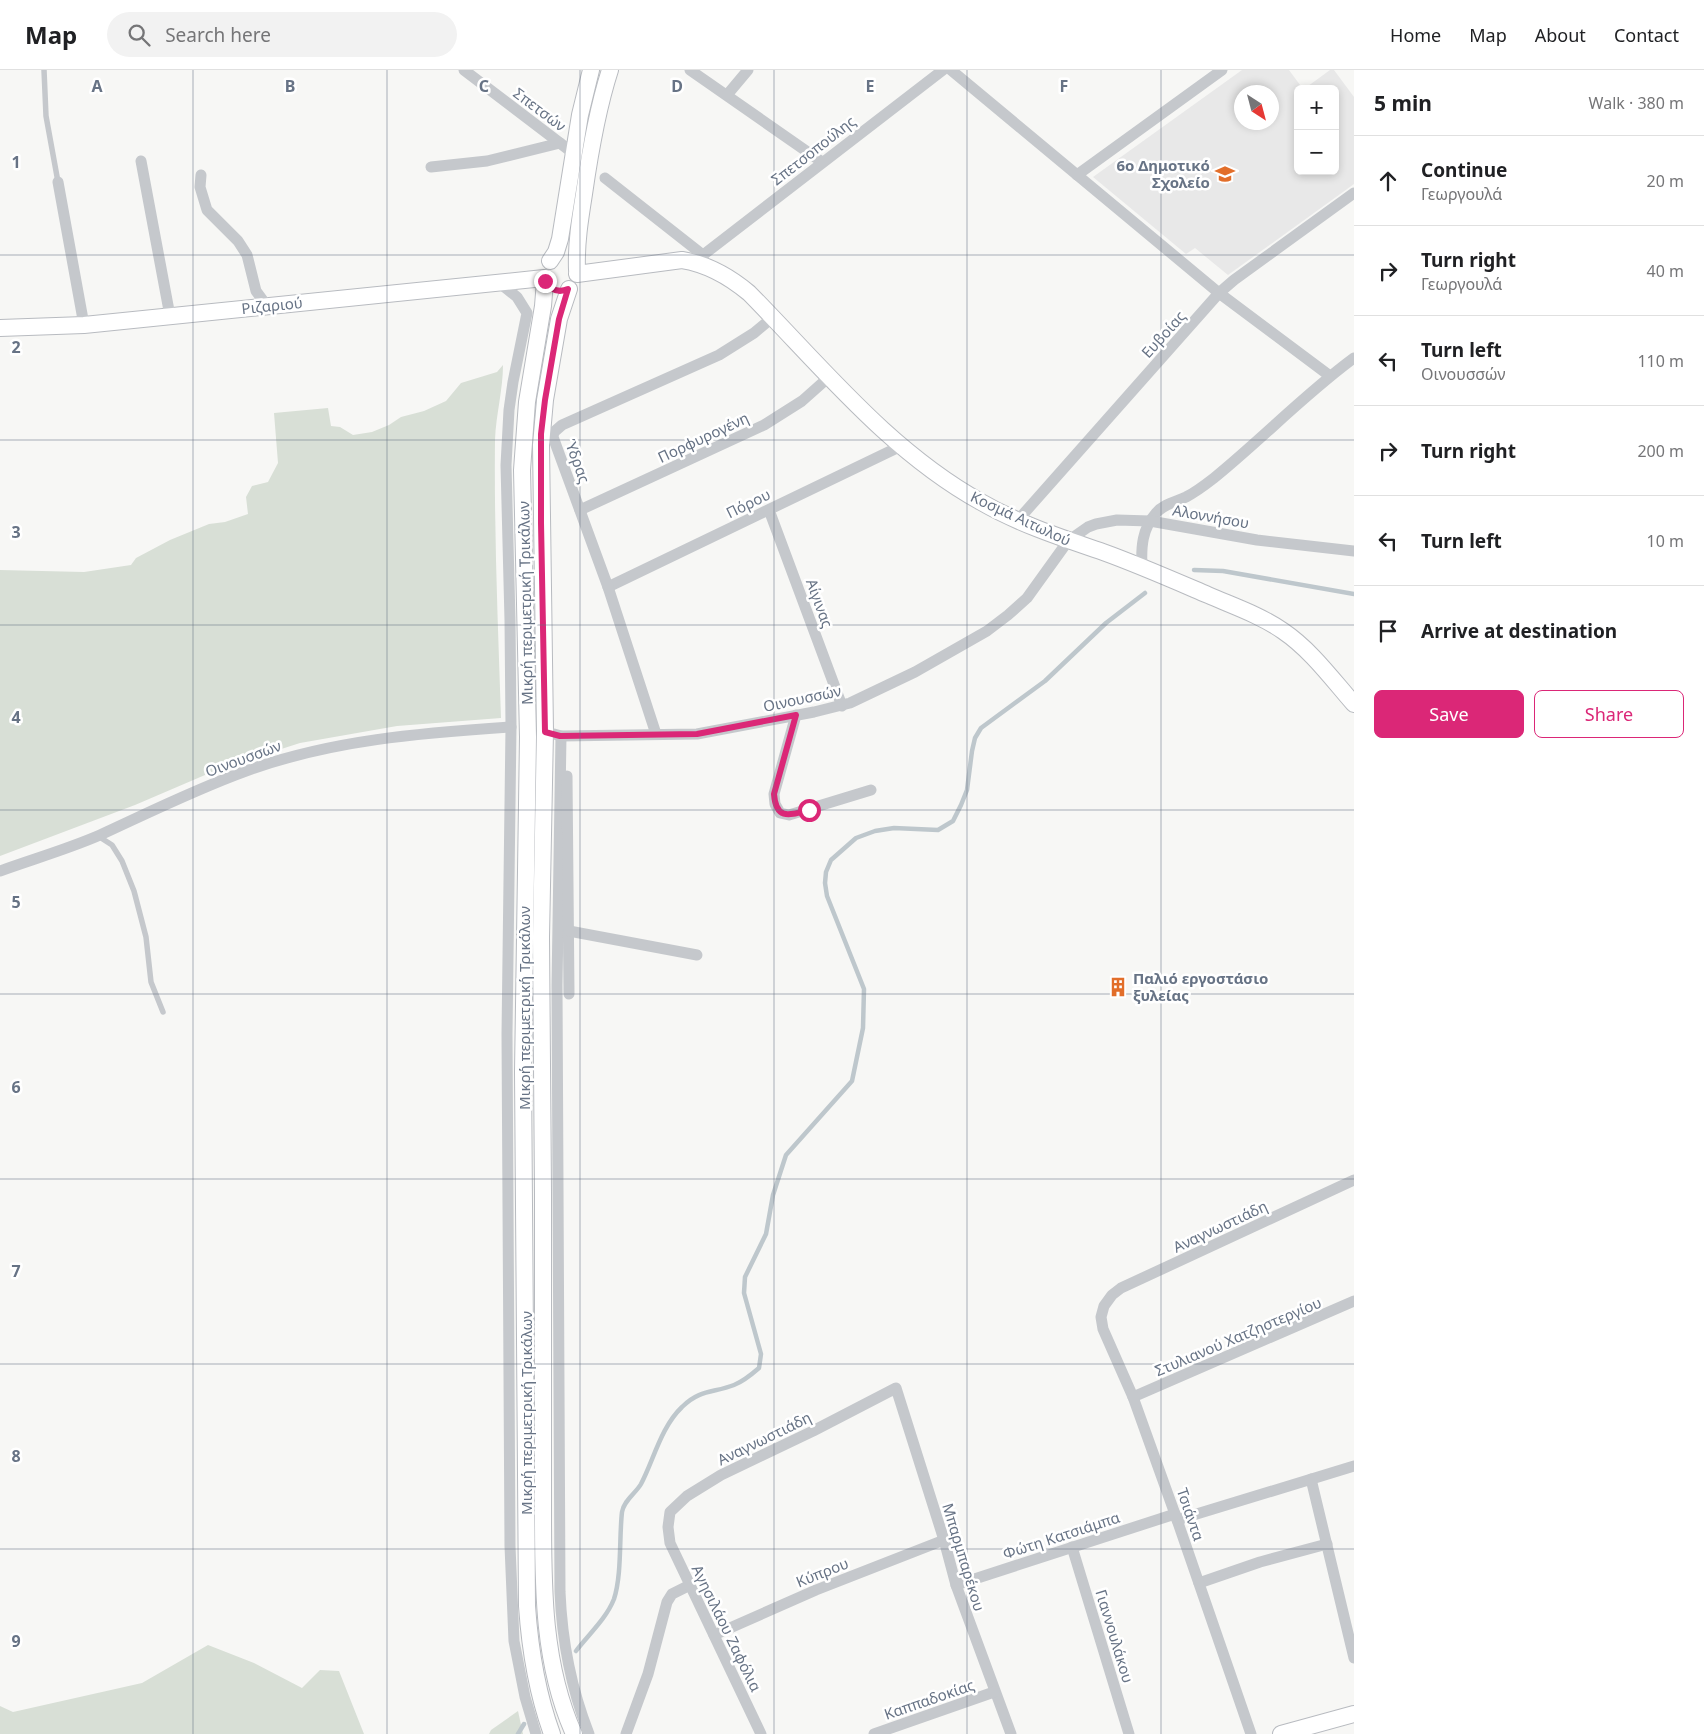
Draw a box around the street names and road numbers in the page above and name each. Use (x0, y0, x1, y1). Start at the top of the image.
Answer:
street label: Σπετσών (510, 83, 571, 135)
street label: Σπετσοπούλης (767, 111, 859, 189)
street label: Ριζαριού (240, 292, 304, 318)
street label: Ευβοίας (1137, 306, 1189, 362)
street label: Πορφυρογένη (654, 407, 752, 467)
street label: Ύδρας (561, 436, 595, 486)
street label: Πόρου (722, 484, 774, 522)
street label: Κοσμά Αιτωλού (967, 486, 1075, 550)
street label: Αλοννήσου (1171, 499, 1251, 533)
street label: Μικρή περιμετρική Τρικάλων (513, 501, 537, 705)
street label: Αίγινας (802, 576, 838, 630)
street label: Οινουσσών (761, 680, 843, 716)
street label: Οινουσσών (202, 735, 284, 781)
street label: Μικρή περιμετρική Τρικάλων (514, 906, 534, 1110)
street label: Αναγνωστιάδη (1169, 1195, 1271, 1257)
street label: Στυλιανού Χατζηστεργίου (1152, 1292, 1324, 1380)
street label: Μικρή περιμετρική Τρικάλων (516, 1311, 536, 1515)
street label: Αναγνωστιάδη (714, 1407, 814, 1469)
street label: Τσιάντα (1173, 1485, 1210, 1544)
street label: Μπαρμπαρέκου (938, 1501, 990, 1613)
street label: Φώτη Κατσιάμπα (1000, 1506, 1123, 1563)
street label: Κύπρου (793, 1552, 851, 1592)
street label: Αγησιλάου Ζαφόλια (688, 1561, 767, 1695)
street label: Γιαννουλάκου (1091, 1587, 1139, 1685)
street label: Καππαδοκίας (881, 1674, 977, 1724)

